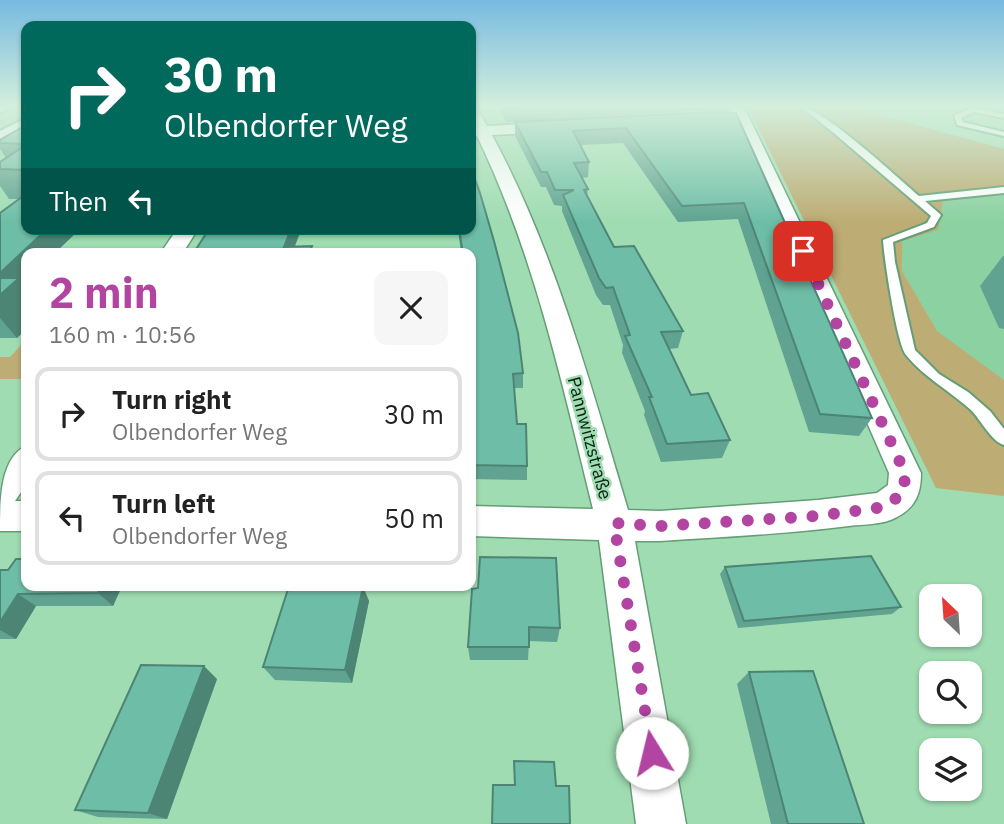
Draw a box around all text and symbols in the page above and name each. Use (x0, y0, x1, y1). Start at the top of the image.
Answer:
text: 30 m (164, 42, 278, 105)
icon: right (49, 49, 140, 140)
text: Olbendorfer Weg (164, 104, 408, 146)
icon: left (122, 182, 160, 220)
text: Then (49, 184, 108, 218)
pin (773, 221, 833, 281)
icon: arrive (784, 232, 822, 270)
text: 2 min (49, 265, 159, 320)
button: close (374, 271, 448, 345)
text: 160 m · 10:56 (49, 319, 196, 349)
street label: Pannwitzstraße (563, 374, 617, 502)
text: Turn right (112, 382, 231, 416)
icon: right (53, 395, 91, 433)
text: 30 m (384, 397, 444, 431)
text: Olbendorfer Weg (112, 416, 287, 446)
text: Turn left (112, 486, 215, 520)
icon: left (53, 499, 91, 537)
text: 50 m (384, 501, 444, 535)
text: Olbendorfer Weg (112, 520, 287, 550)
north arrow (919, 584, 982, 648)
map controls (919, 584, 982, 801)
button: search (919, 661, 982, 724)
position arrow (615, 716, 689, 790)
button: layers (919, 738, 982, 801)

